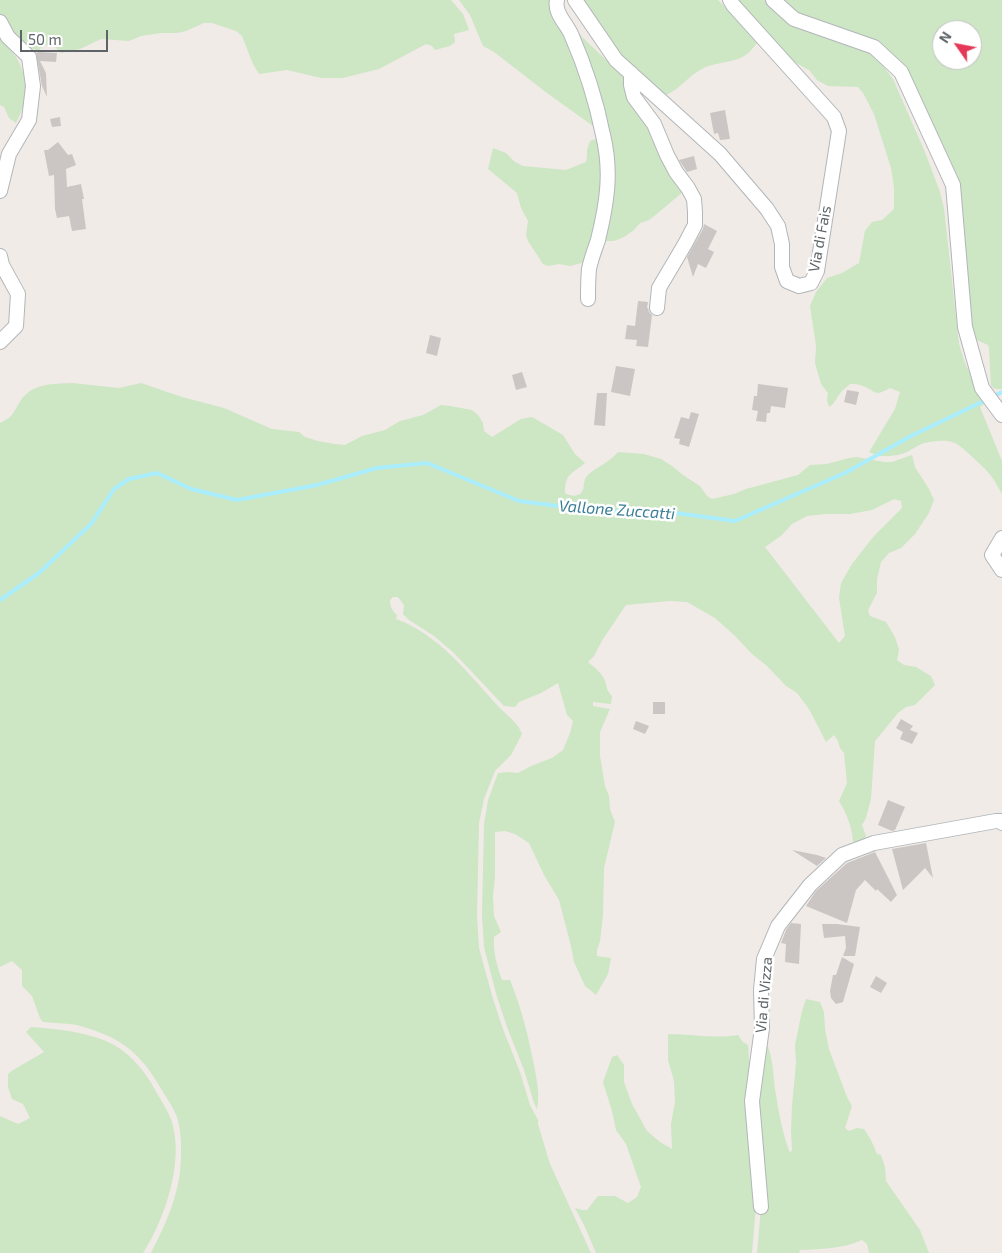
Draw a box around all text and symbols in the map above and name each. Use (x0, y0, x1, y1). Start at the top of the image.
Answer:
scale bar (22, 20, 110, 52)
north arrow (932, 20, 982, 70)
text: N (935, 28, 955, 46)
text: 50 m (28, 30, 62, 48)
street label: Via di Fais (805, 204, 835, 274)
water label: Vallone Zuccatti (558, 496, 676, 524)
street label: Via di Vizza (752, 956, 776, 1034)

